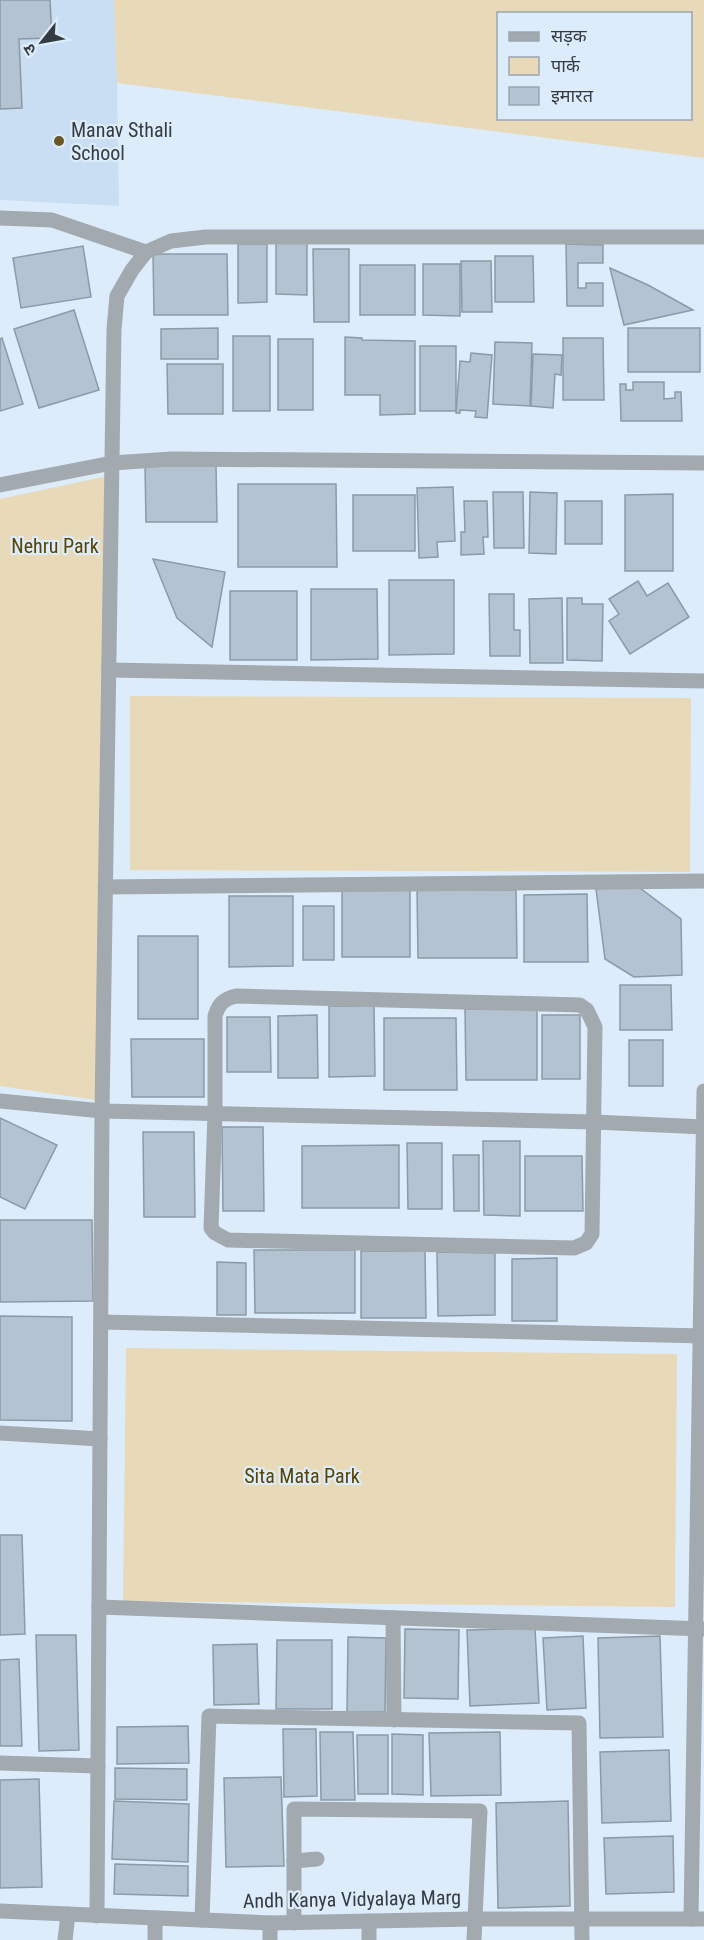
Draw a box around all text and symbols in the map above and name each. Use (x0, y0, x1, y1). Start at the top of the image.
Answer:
north arrow (12, 12, 72, 72)
legend (497, 12, 692, 120)
text: सड़क (551, 25, 588, 46)
text: उ (19, 40, 40, 58)
text: पार्क (551, 55, 581, 76)
text: इमारत (551, 85, 594, 106)
place label: Manav Sthali School (71, 118, 173, 165)
marker: Manav Sthali School (52, 134, 66, 148)
park label: Nehru Park (11, 534, 99, 558)
park label: Sita Mata Park (244, 1464, 360, 1488)
street label: Andh Kanya Vidyalaya Marg (243, 1885, 461, 1913)

